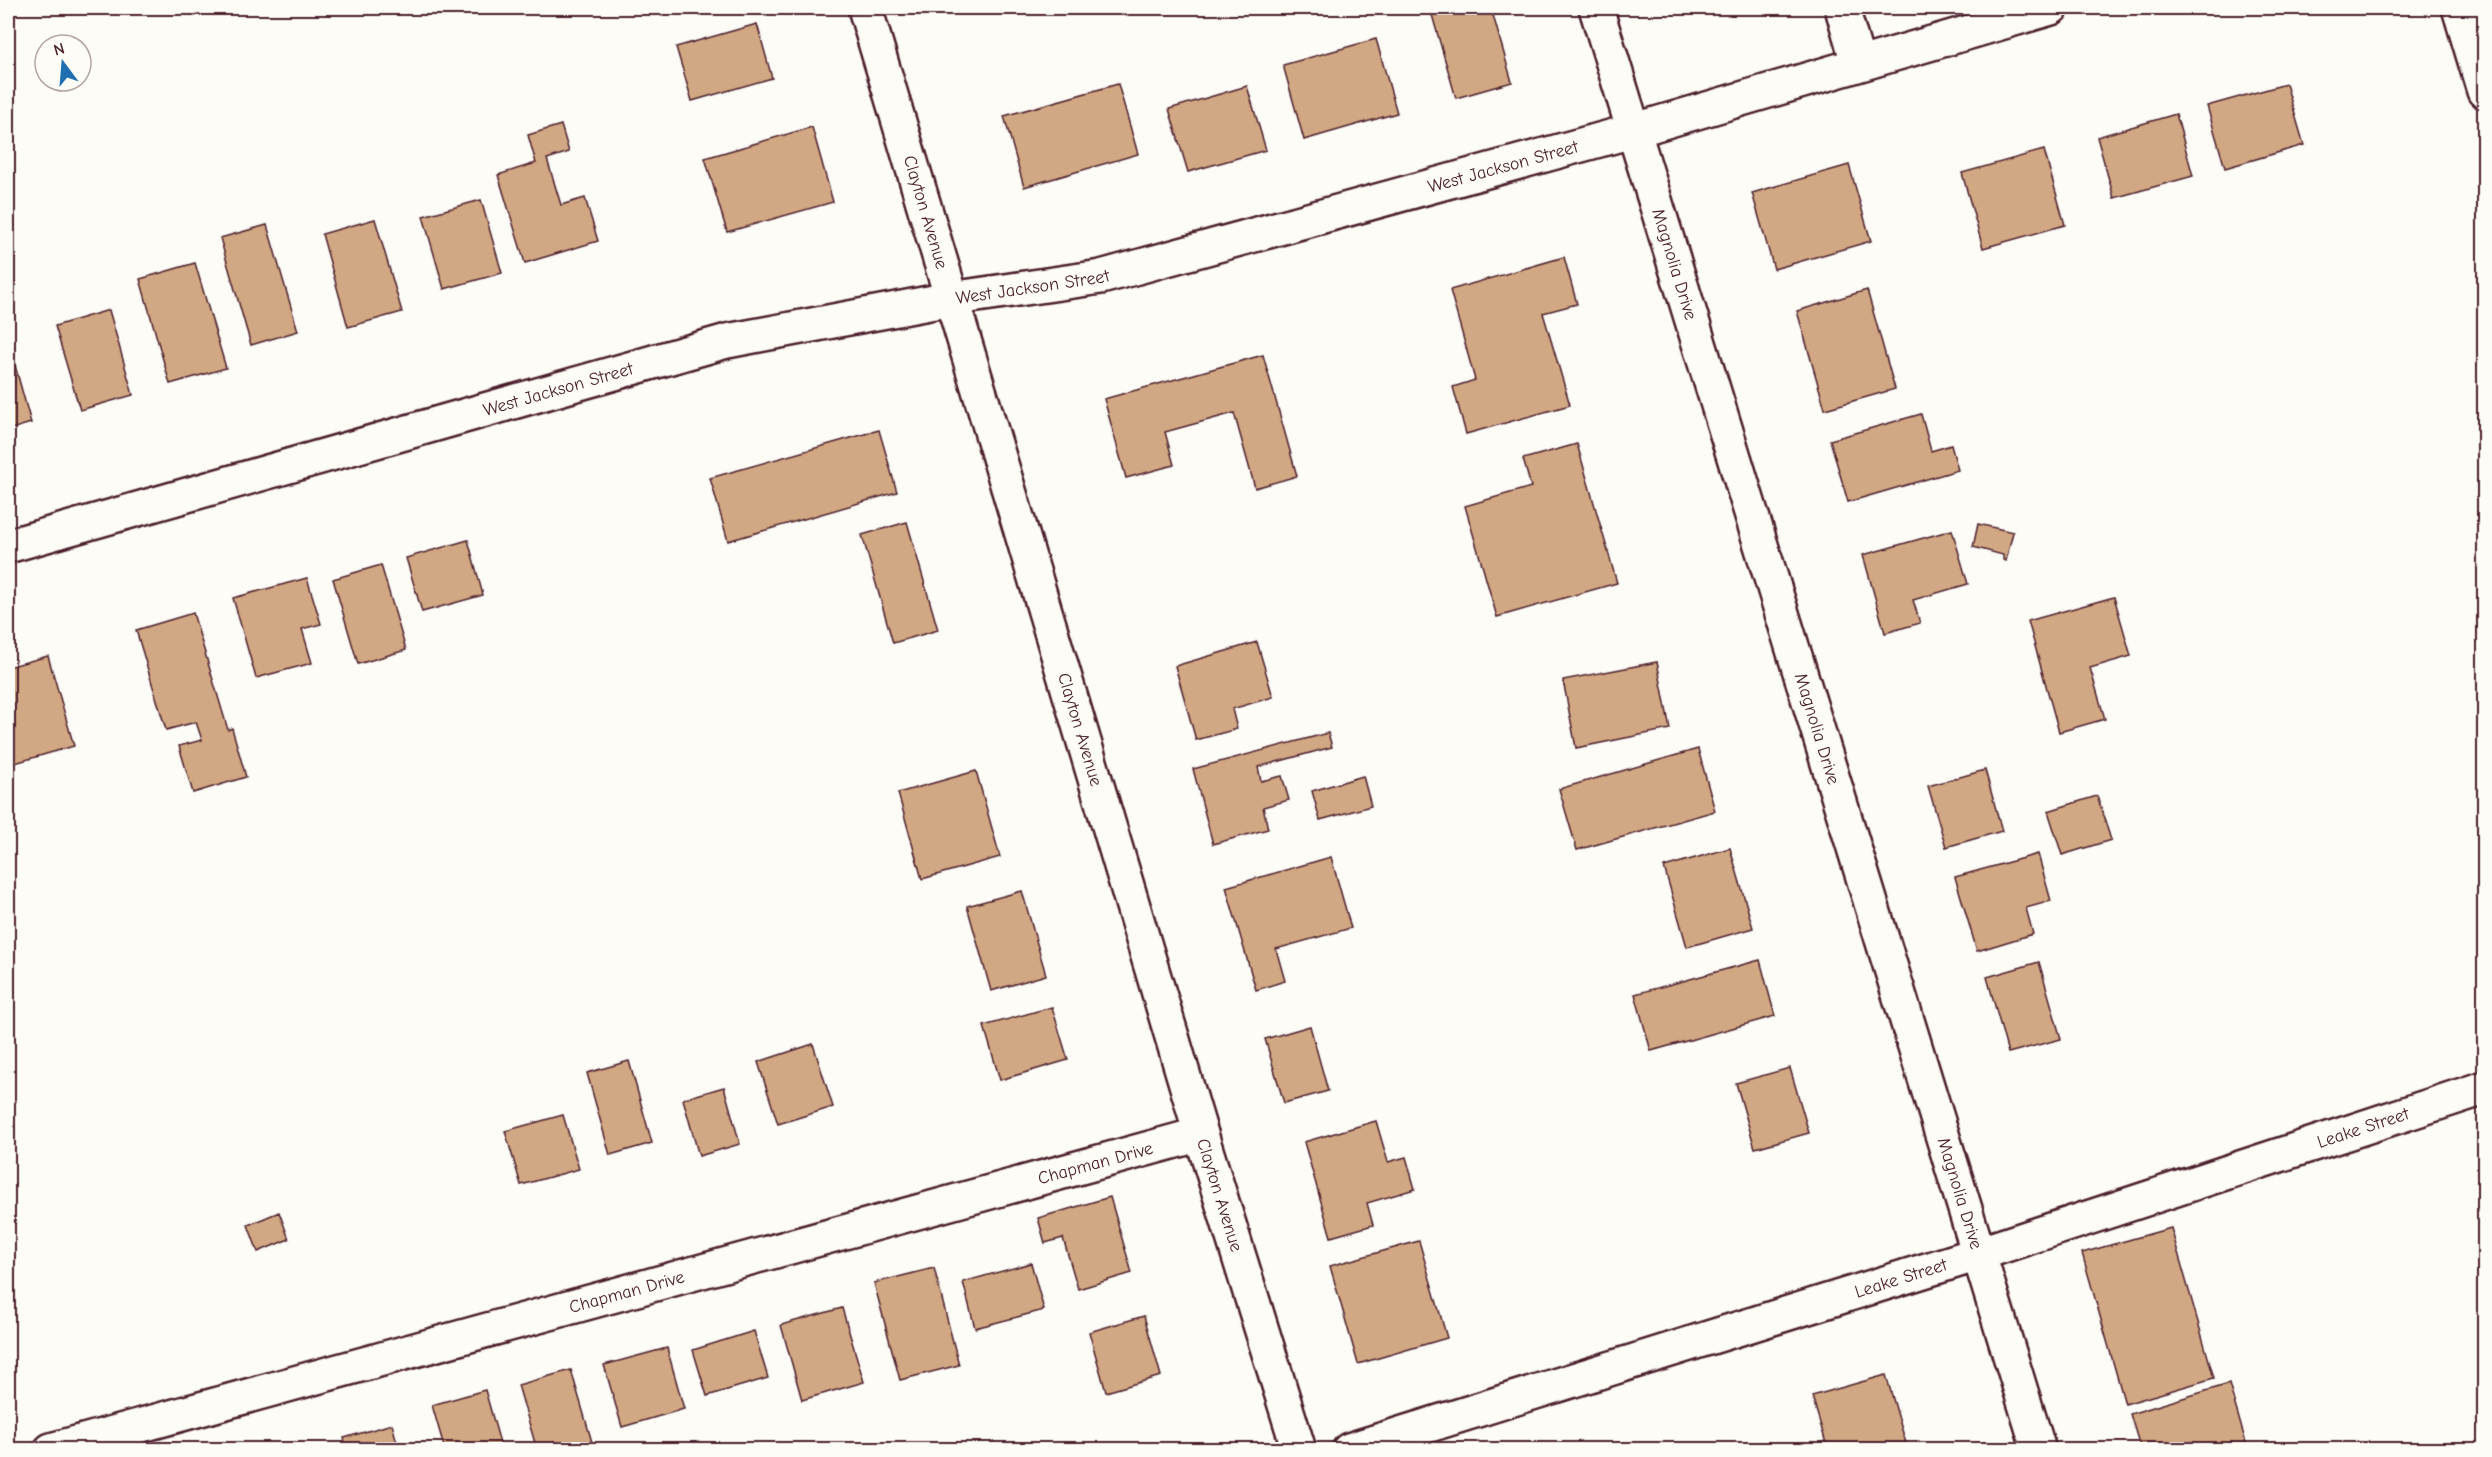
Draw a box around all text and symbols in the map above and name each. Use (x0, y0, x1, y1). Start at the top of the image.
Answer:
north arrow (33, 33, 93, 93)
text: N (52, 39, 67, 60)
street label: West Jackson Street (1425, 136, 1581, 197)
street label: Clayton Avenue (899, 153, 953, 271)
street label: Magnolia Drive (1648, 206, 1702, 323)
street label: West Jackson Street (954, 264, 1113, 309)
street label: West Jackson Street (481, 358, 636, 421)
street label: Clayton Avenue (1053, 670, 1107, 789)
street label: Magnolia Drive (1790, 670, 1844, 787)
street label: Leake Street (2314, 1103, 2412, 1153)
street label: Magnolia Drive (1933, 1135, 1987, 1252)
street label: Clayton Avenue (1193, 1136, 1247, 1254)
street label: Chapman Drive (1035, 1137, 1155, 1189)
street label: Leake Street (1852, 1254, 1950, 1302)
street label: Chapman Drive (567, 1266, 687, 1318)

